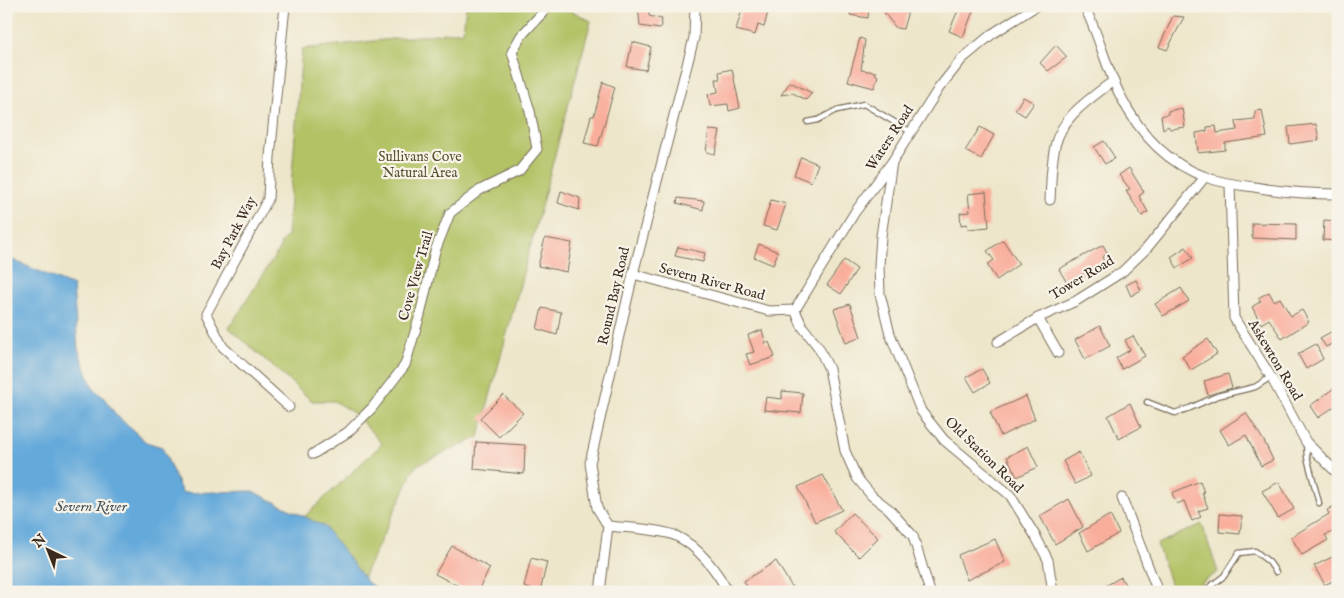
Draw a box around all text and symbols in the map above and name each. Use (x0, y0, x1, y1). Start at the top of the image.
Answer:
street label: Waters Road (862, 101, 918, 174)
park label: Sullivans Cove Natural Area (378, 148, 462, 182)
street label: Bay Park Way (207, 193, 261, 273)
street label: Cove View Trail (395, 229, 437, 323)
street label: Round Bay Road (594, 245, 634, 347)
street label: Tower Road (1047, 252, 1118, 304)
street label: Severn River Road (657, 259, 767, 305)
street label: Askewton Road (1243, 315, 1307, 404)
street label: Old Station Road (941, 413, 1027, 497)
water label: Severn River (55, 497, 128, 516)
north arrow (22, 526, 72, 576)
text: N (29, 531, 50, 553)

